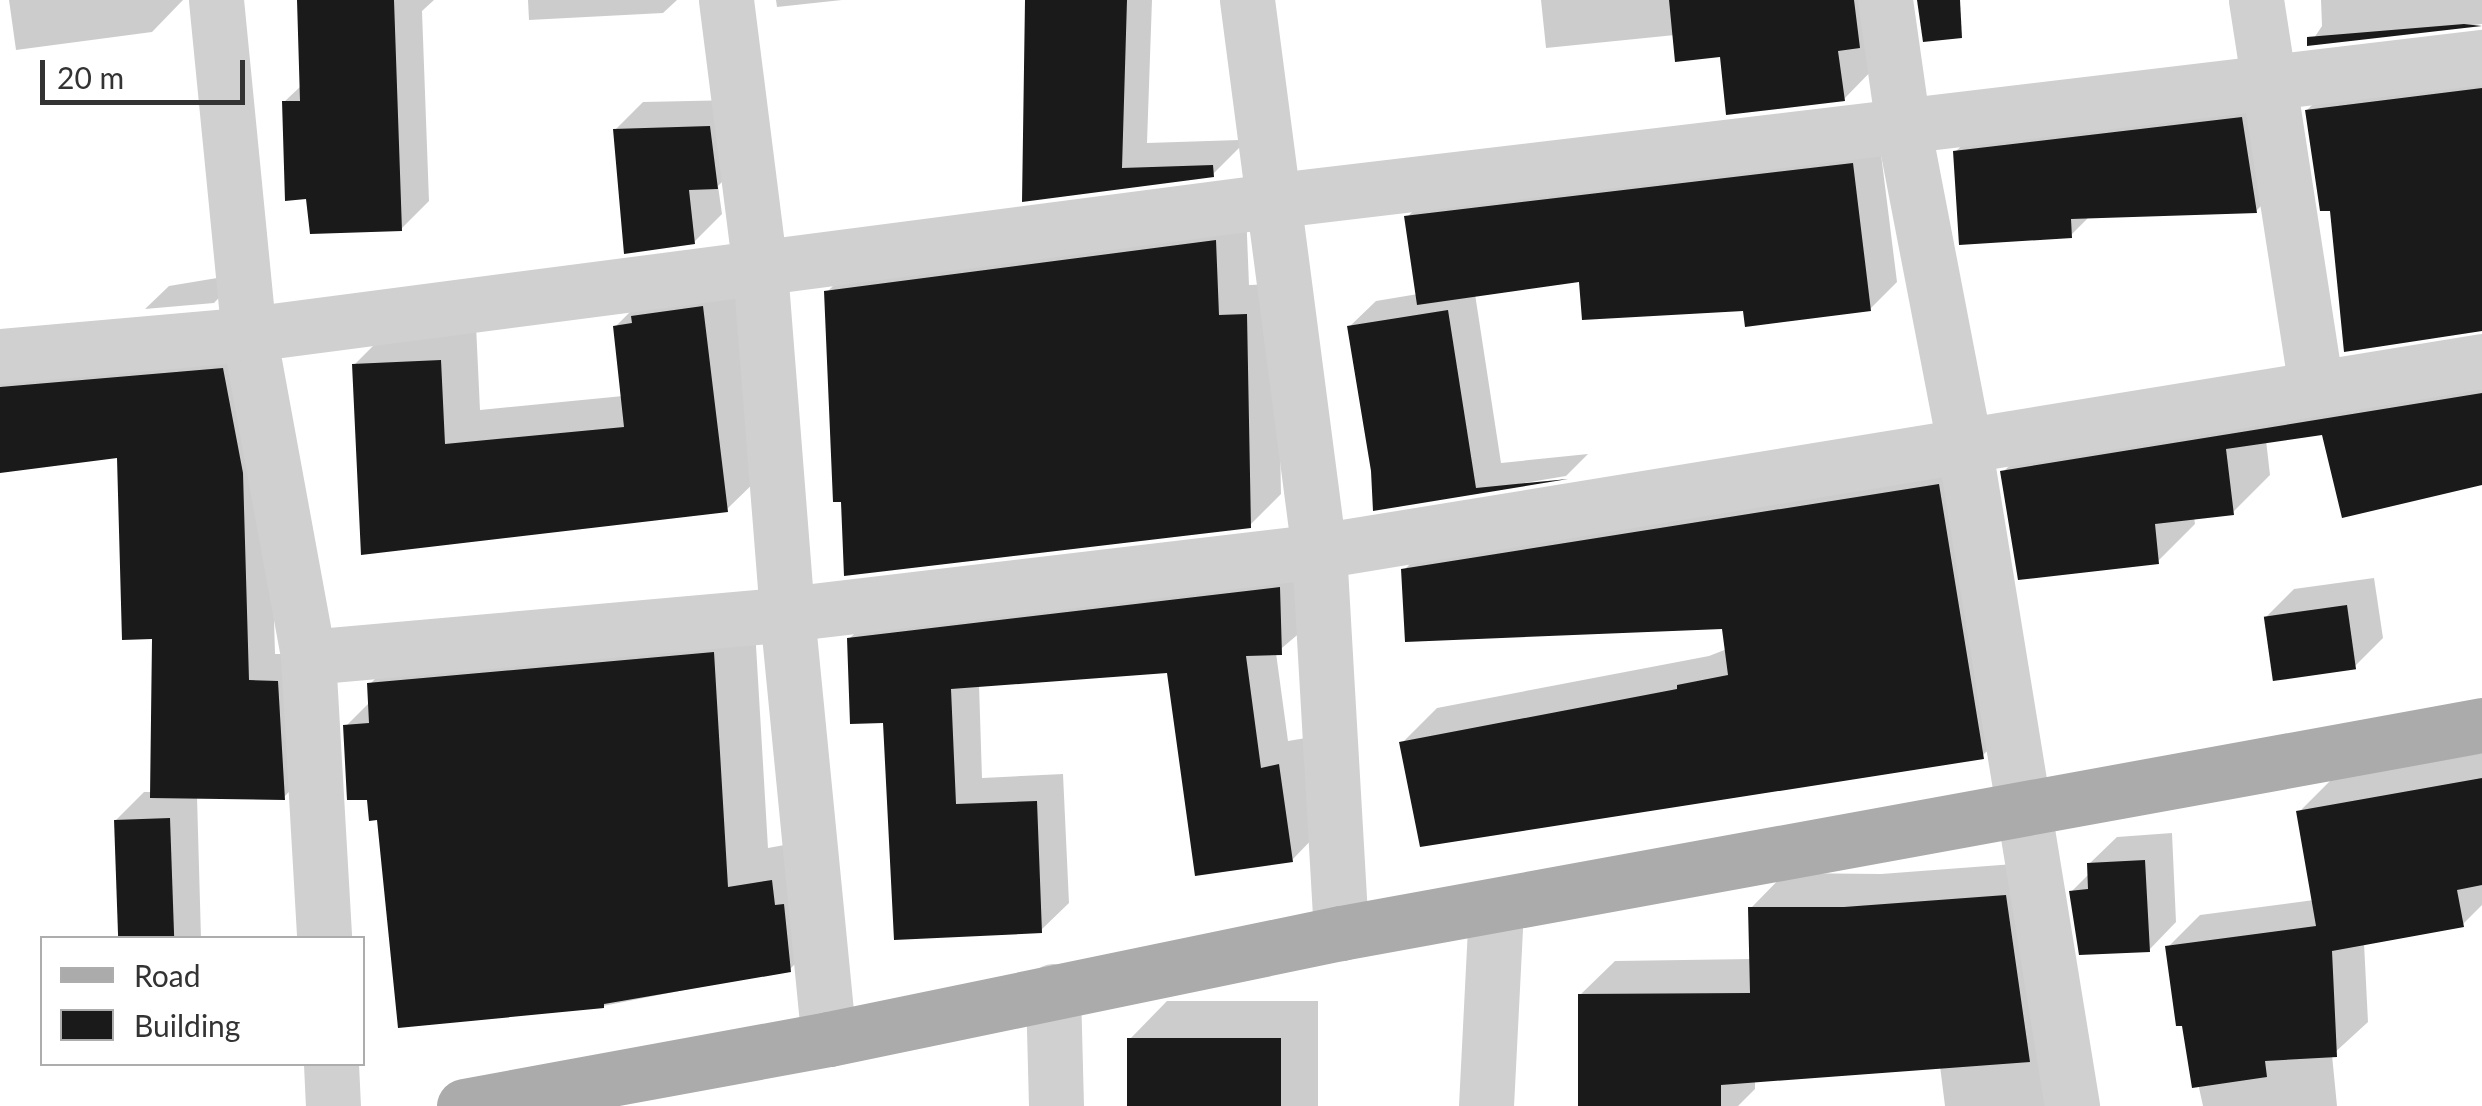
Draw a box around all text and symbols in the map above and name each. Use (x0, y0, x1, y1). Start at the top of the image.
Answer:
scale bar (45, 40, 250, 102)
text: 20 m (57, 59, 124, 95)
legend (40, 936, 365, 1066)
text: Road (134, 957, 201, 993)
text: Building (134, 1007, 240, 1043)

